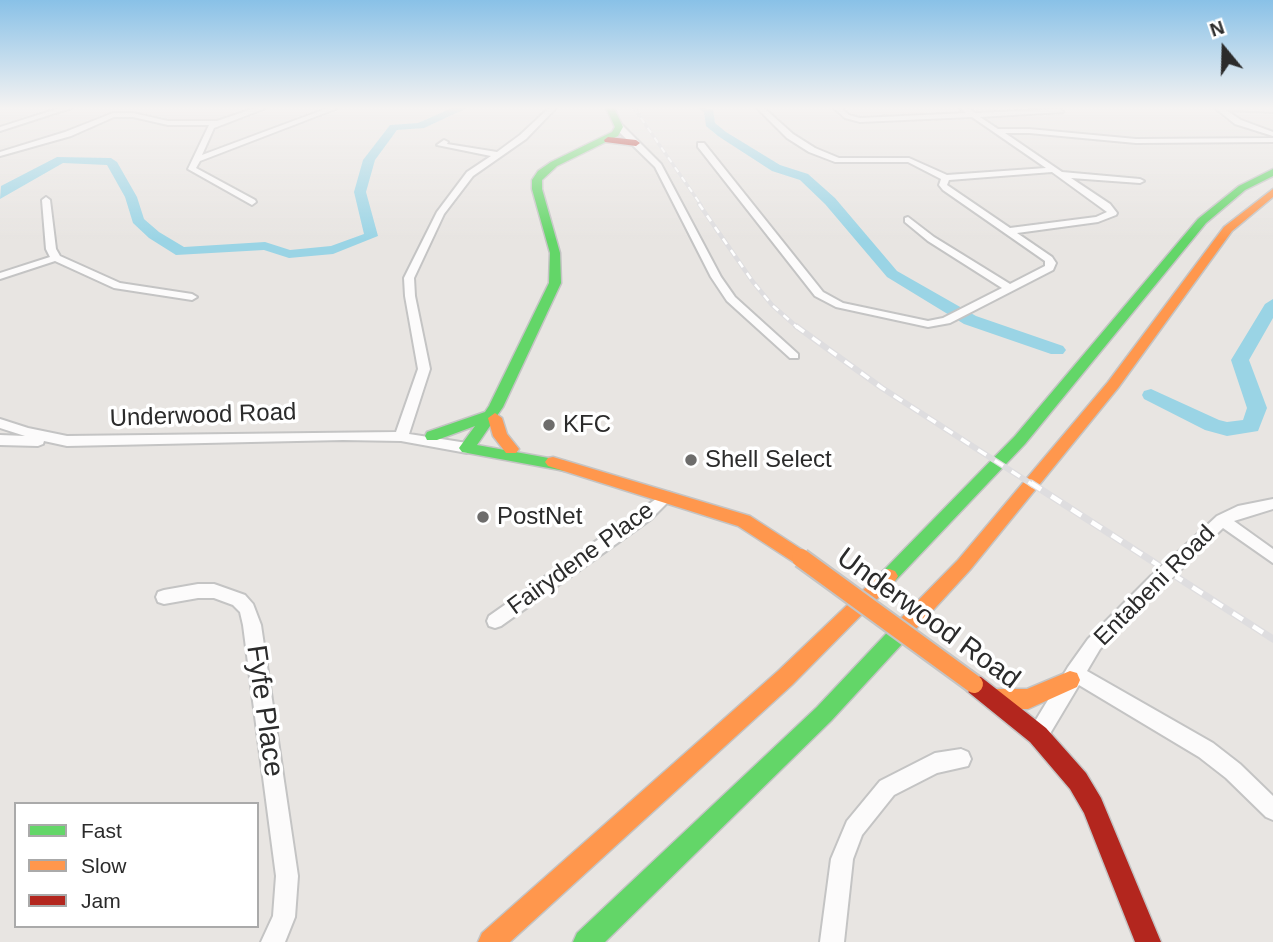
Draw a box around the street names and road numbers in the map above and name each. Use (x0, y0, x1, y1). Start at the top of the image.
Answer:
street label: Underwood Road (109, 398, 297, 434)
street label: Fairydene Place (502, 496, 660, 622)
street label: Entabeni Road (1089, 520, 1221, 652)
street label: Underwood Road (830, 541, 1026, 697)
street label: Fyfe Place (238, 643, 290, 779)

